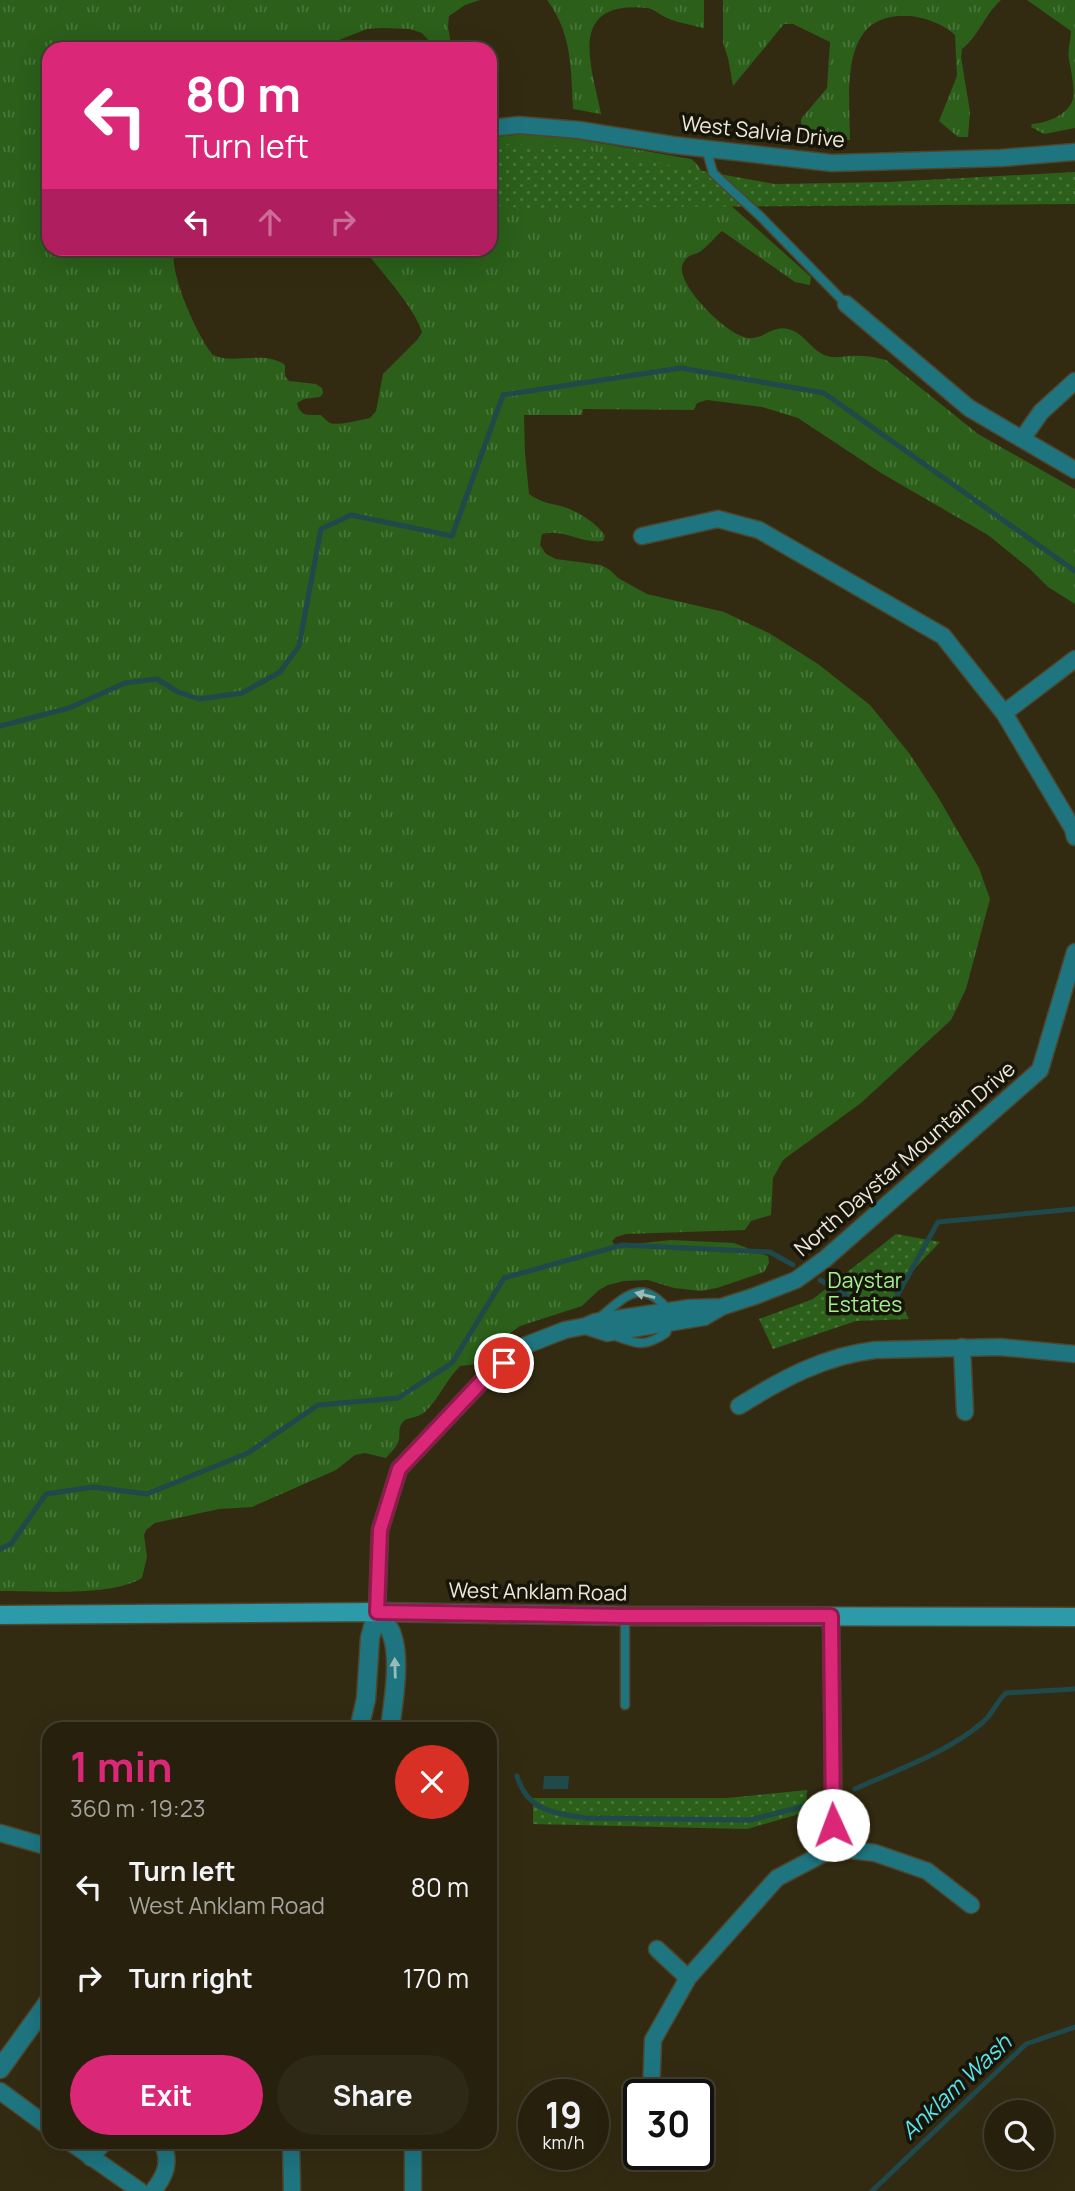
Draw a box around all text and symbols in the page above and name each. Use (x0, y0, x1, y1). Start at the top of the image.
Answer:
text: 80 m (185, 60, 301, 127)
icon: left (70, 70, 161, 161)
street label: West Salvia Drive (680, 108, 846, 154)
text: Turn left (185, 124, 309, 168)
icon: left (178, 203, 216, 241)
icon: ahead (251, 203, 289, 241)
icon: right (324, 203, 362, 241)
street label: North Daystar Mountain Drive (788, 1054, 1021, 1262)
park label: Daystar Estates (828, 1266, 903, 1318)
one-way arrow (633, 1289, 655, 1300)
pin (474, 1333, 534, 1393)
icon: arrive (485, 1344, 523, 1382)
street label: West Anklam Road (448, 1575, 628, 1607)
one-way arrow (390, 1657, 401, 1679)
text: 1 min (70, 1737, 173, 1795)
button: close (395, 1745, 469, 1819)
position arrow (796, 1788, 870, 1862)
text: 360 m · 19:23 (70, 1792, 205, 1824)
text: Turn left (129, 1853, 236, 1889)
icon: left (70, 1868, 108, 1906)
text: 80 m (411, 1869, 469, 1905)
text: West Anklam Road (129, 1889, 325, 1921)
icon: right (70, 1959, 108, 1997)
text: Turn right (129, 1960, 253, 1996)
text: 170 m (403, 1960, 469, 1996)
water label: Anklam Wash (893, 2026, 1019, 2146)
button: Exit (70, 2055, 263, 2135)
button: Share (277, 2055, 469, 2135)
speed limit sign: 30 (623, 2079, 714, 2170)
text: 19 (545, 2091, 582, 2139)
map controls (984, 2100, 1054, 2170)
button: search (984, 2100, 1054, 2170)
text: km/h (543, 2130, 584, 2154)

